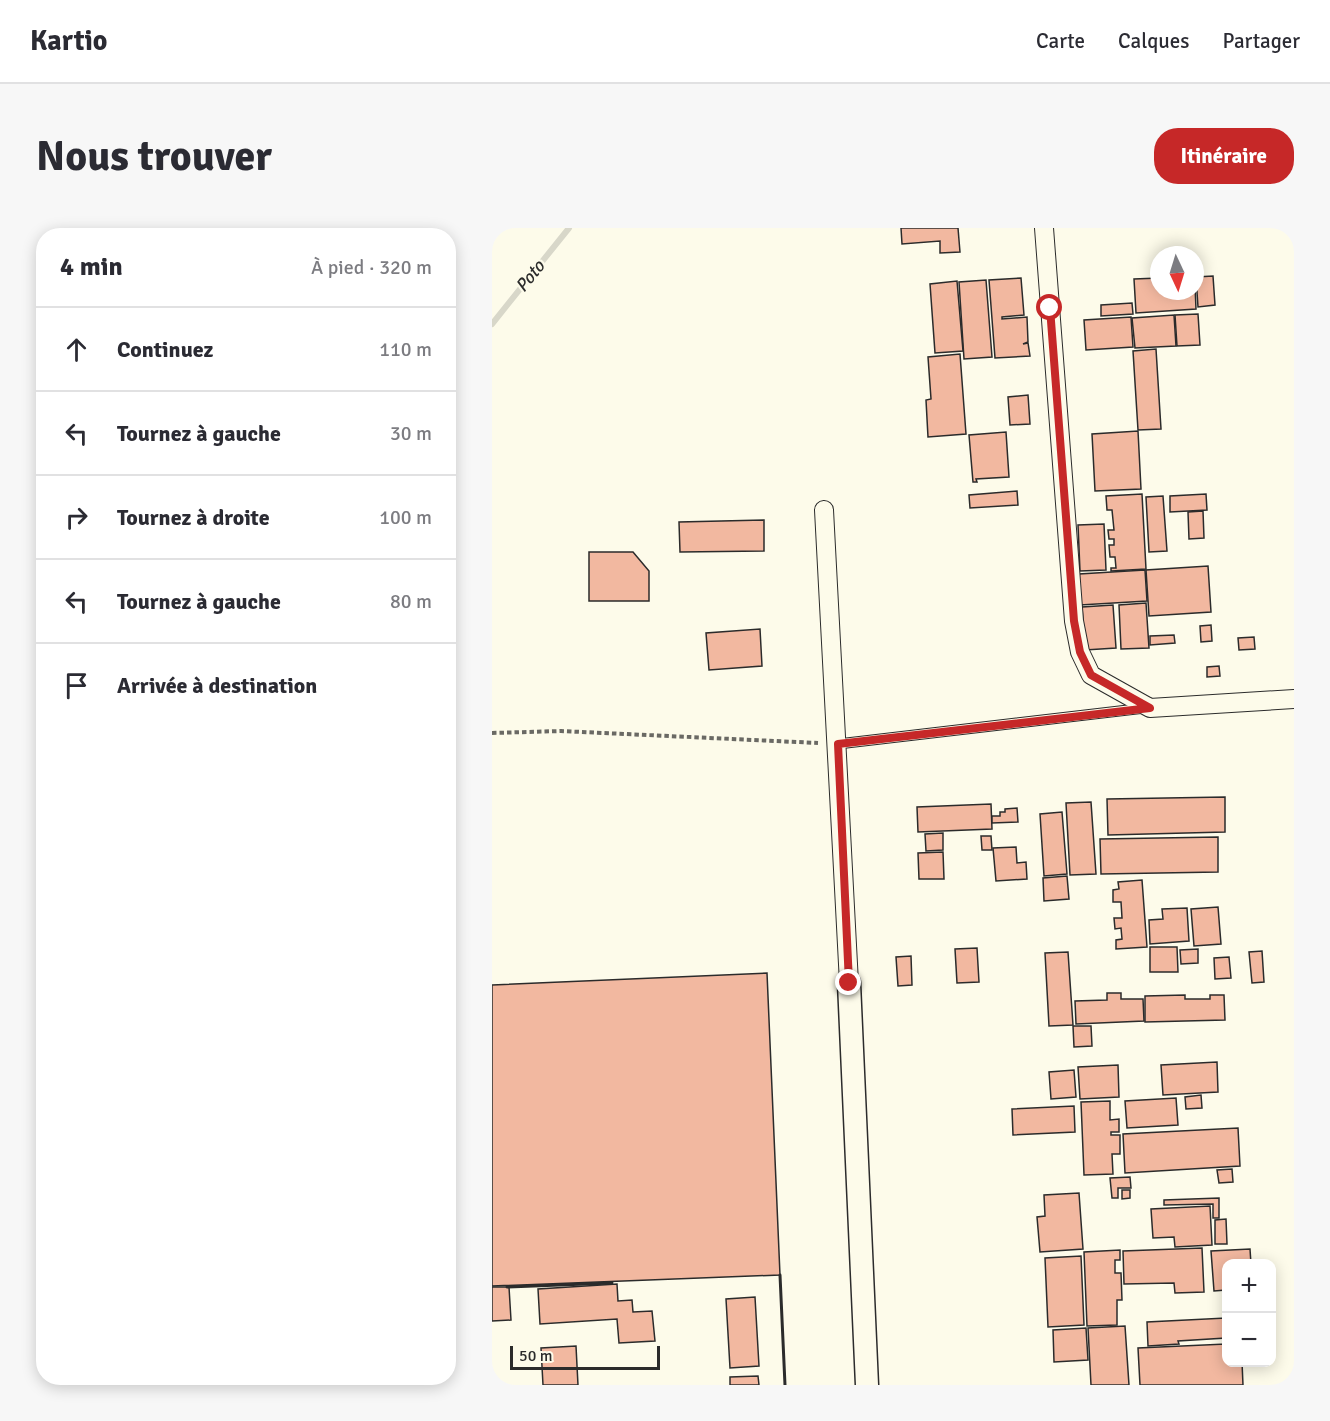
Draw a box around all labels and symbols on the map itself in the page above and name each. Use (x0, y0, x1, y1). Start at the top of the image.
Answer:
north arrow (1150, 246, 1204, 300)
water label: Poto (511, 254, 550, 296)
route start (1036, 294, 1062, 320)
route end (835, 969, 861, 995)
scale bar (510, 1343, 660, 1370)

